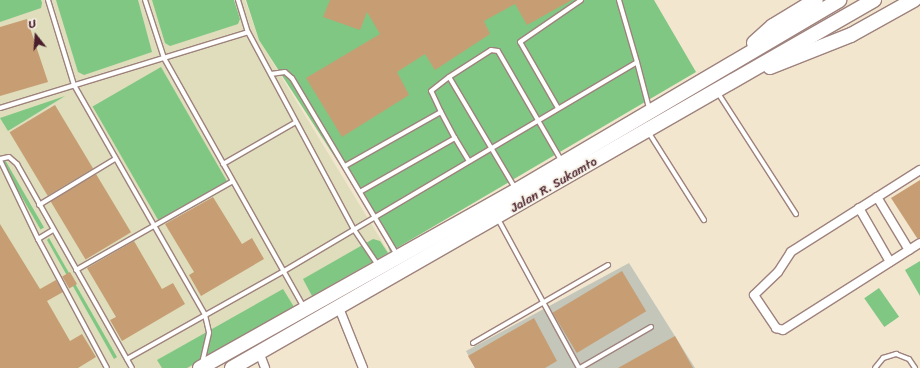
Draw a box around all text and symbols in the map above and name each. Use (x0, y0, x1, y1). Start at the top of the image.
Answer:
text: U (26, 14, 39, 34)
north arrow (16, 16, 56, 56)
street label: Jalan R. Sukamto (507, 154, 601, 216)

